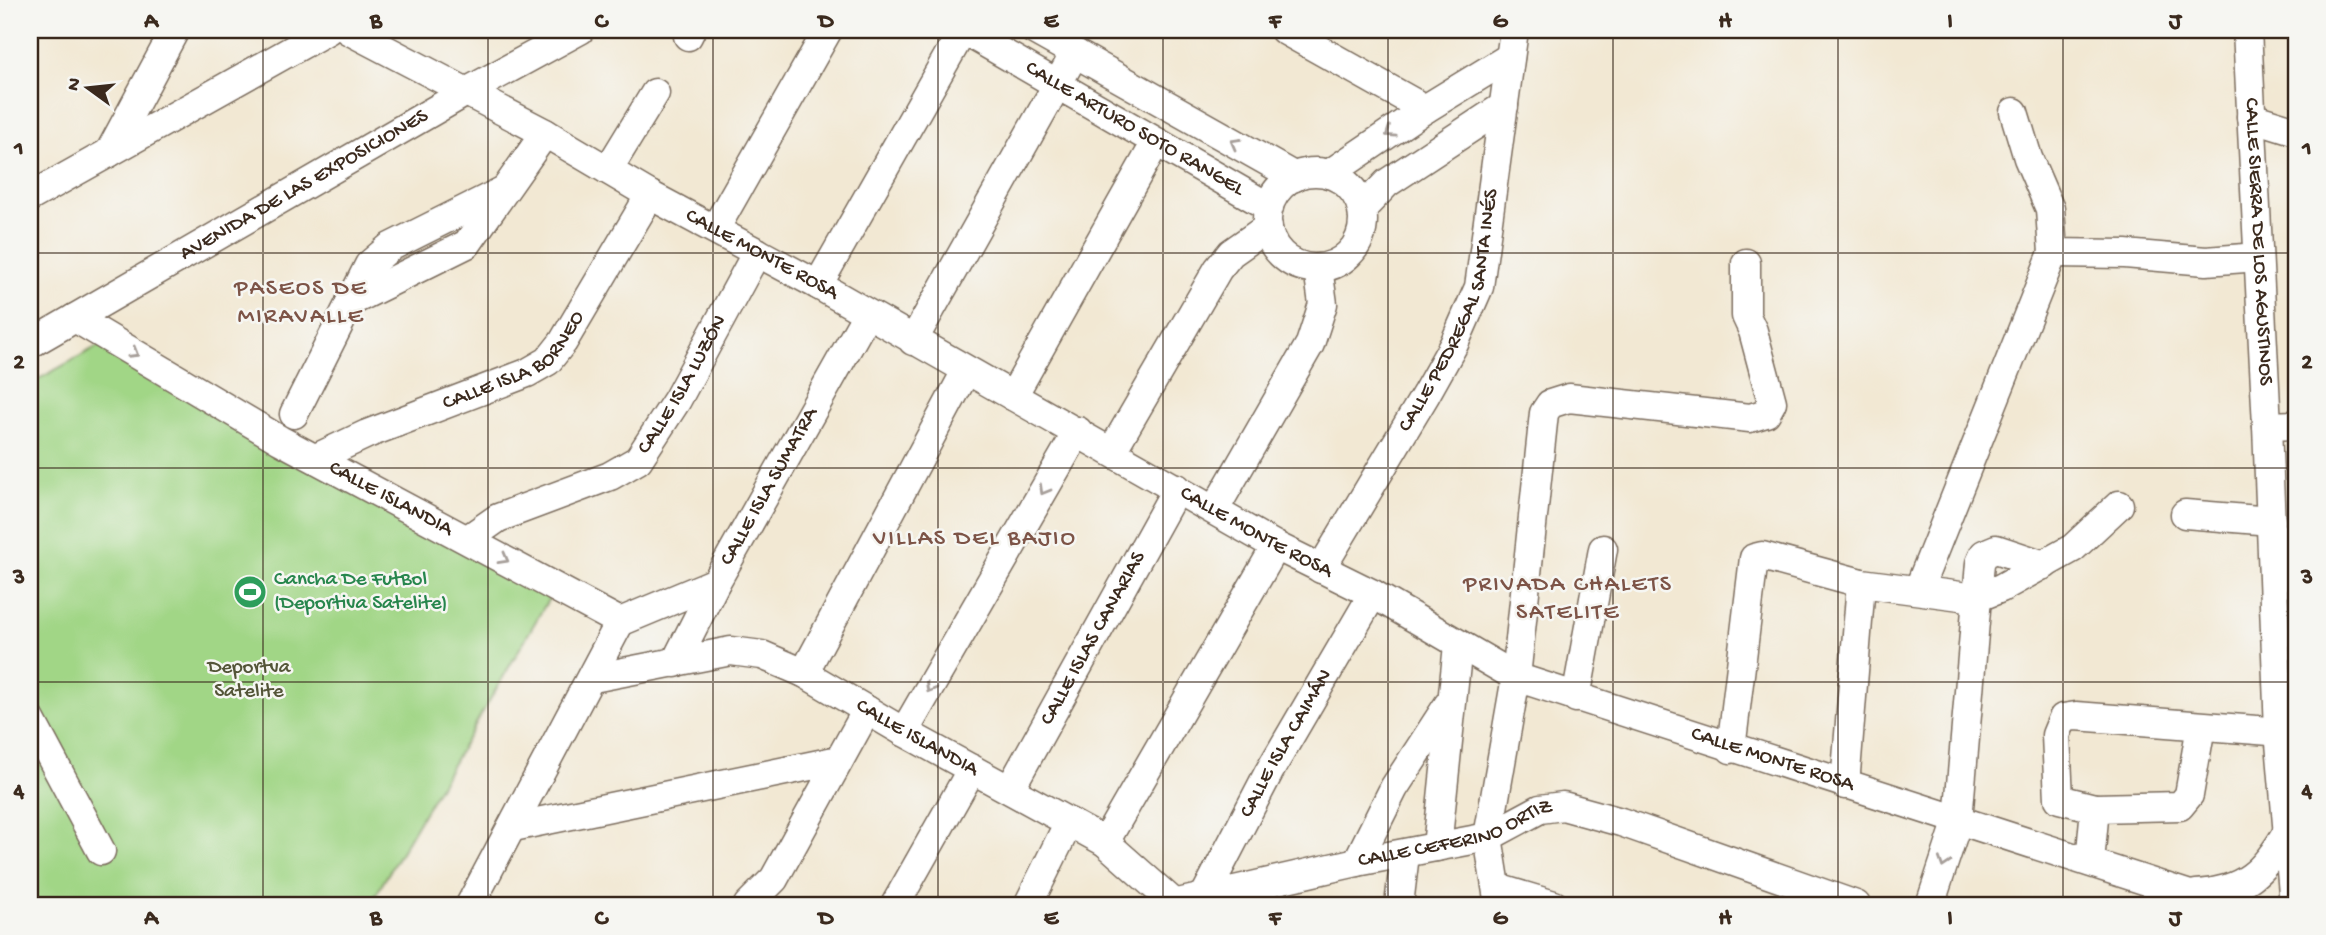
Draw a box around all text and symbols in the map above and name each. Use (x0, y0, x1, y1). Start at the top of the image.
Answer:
text: A (143, 9, 159, 36)
text: B (369, 9, 383, 36)
text: C (595, 9, 610, 36)
text: D (817, 9, 835, 36)
text: E (1044, 9, 1060, 36)
text: F (1268, 9, 1283, 36)
text: G (1493, 9, 1509, 36)
text: H (1718, 9, 1732, 36)
text: I (1947, 9, 1953, 36)
text: J (2168, 9, 2183, 36)
north arrow (52, 52, 122, 122)
street label: CALLE ARTURO SOTO RANGEL (1020, 56, 1249, 203)
text: N (62, 76, 88, 93)
street label: CALLE SIERRA DE LOS AGUSTINOS (2238, 97, 2277, 387)
street label: AVENIDA DE LAS EXPOSICIONES (176, 104, 433, 267)
one-way arrow (1384, 125, 1397, 138)
text: 1 (13, 136, 24, 163)
text: 1 (2301, 136, 2312, 163)
one-way arrow (1230, 138, 1243, 151)
street label: CALLE PEDREGAL SANTA INÉS (1393, 187, 1505, 437)
street label: CALLE MONTE ROSA (681, 204, 844, 307)
district label: PASEOS DE MIRAVALLE (233, 275, 368, 332)
street label: CALLE ISLA BORNEO (439, 306, 591, 416)
street label: CALLE ISLA LUZÓN (632, 311, 733, 459)
one-way arrow (126, 344, 139, 357)
text: 2 (13, 350, 25, 377)
text: 2 (2301, 350, 2313, 377)
street label: CALLE ISLA SUMATRA (715, 402, 825, 570)
street label: CALLE ISLANDIA (324, 456, 458, 543)
street label: CALLE MONTE ROSA (1175, 481, 1338, 585)
one-way arrow (1039, 483, 1052, 496)
district label: VILLAS DEL BAJIO (872, 525, 1077, 554)
street label: CALLE ISLAS CANARIAS (1035, 547, 1152, 730)
one-way arrow (497, 550, 509, 564)
text: 3 (12, 565, 25, 592)
text: 3 (2300, 565, 2313, 592)
place label: Cancha De FutBol (Deportiva Satelite) (274, 568, 448, 617)
district label: PRIVADA CHALETS SATELITE (1462, 571, 1673, 628)
sports icon: Cancha De FutBol (Deportiva Satelite) (231, 573, 269, 611)
park label: Deportva Satelite (206, 656, 292, 705)
street label: CALLE ISLA CAIMÁN (1235, 665, 1339, 822)
one-way arrow (925, 680, 938, 693)
street label: CALLE ISLANDIA (851, 694, 984, 784)
street label: CALLE MONTE ROSA (1688, 722, 1859, 798)
text: 4 (13, 779, 25, 806)
text: 4 (2301, 779, 2313, 806)
street label: CALLE CEFERINO ORTIZ (1356, 795, 1554, 874)
one-way arrow (1937, 856, 1952, 868)
text: A (143, 906, 159, 933)
text: B (369, 906, 383, 933)
text: C (595, 906, 610, 933)
text: D (817, 906, 835, 933)
text: E (1044, 906, 1060, 933)
text: F (1268, 906, 1283, 933)
text: G (1493, 906, 1509, 933)
text: H (1718, 906, 1732, 933)
text: I (1947, 906, 1953, 933)
text: J (2168, 906, 2183, 933)

